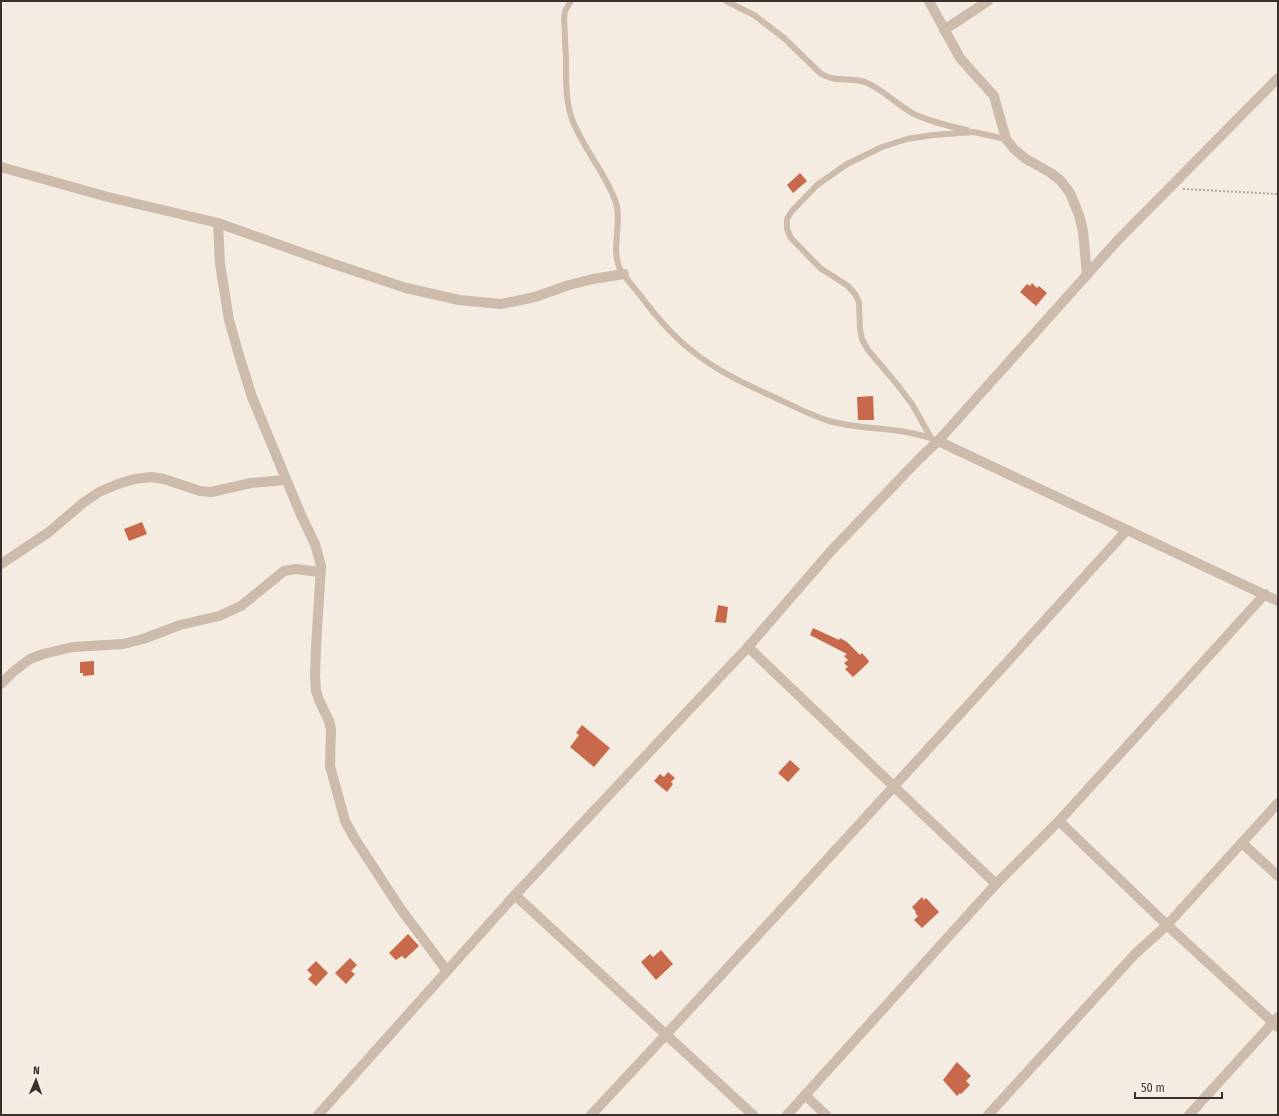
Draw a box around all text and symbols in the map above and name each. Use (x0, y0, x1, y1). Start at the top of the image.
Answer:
north arrow (16, 1060, 56, 1100)
text: N (33, 1064, 40, 1077)
scale bar (1135, 1074, 1222, 1100)
text: 50 m (1141, 1081, 1165, 1095)

